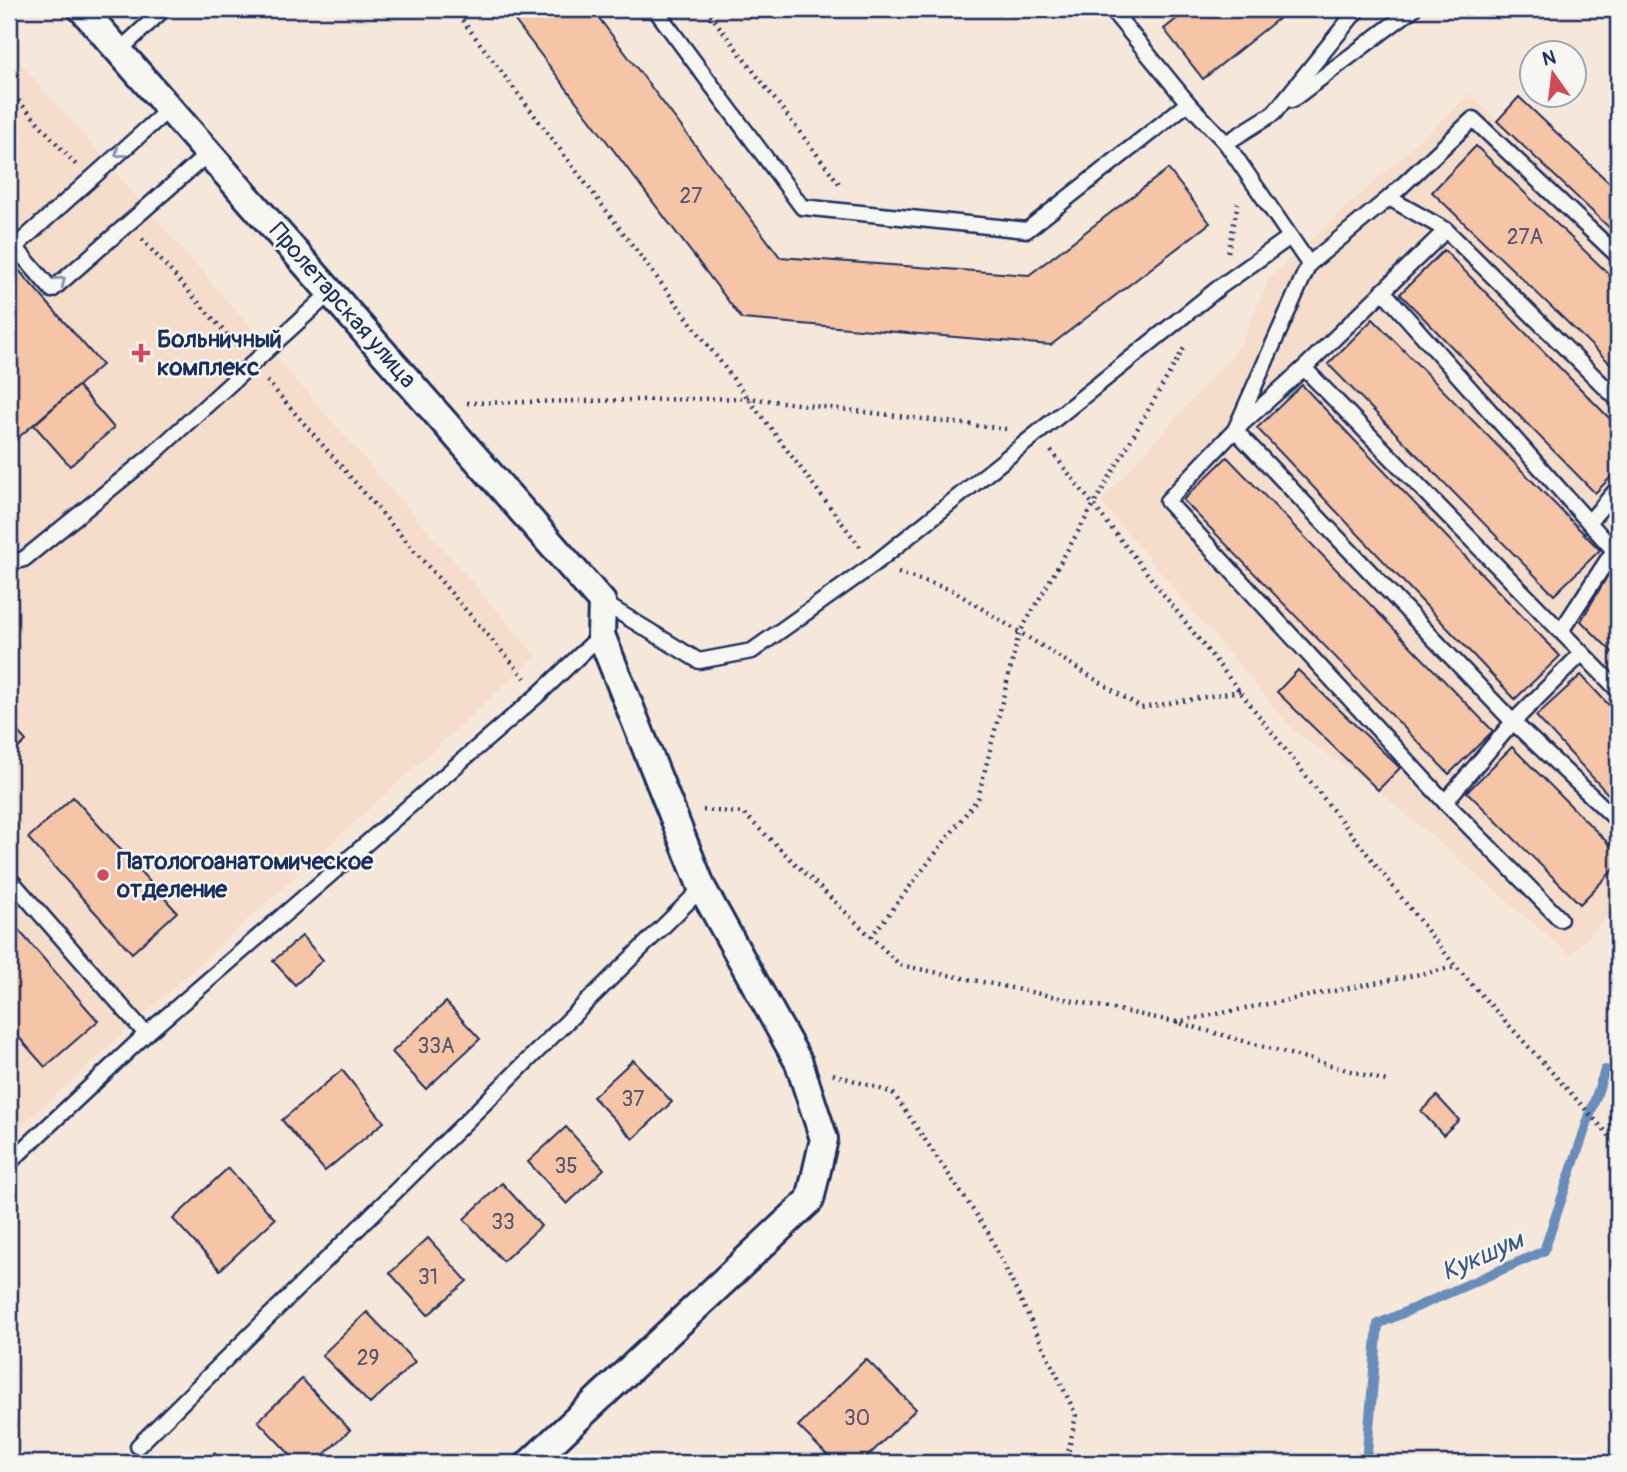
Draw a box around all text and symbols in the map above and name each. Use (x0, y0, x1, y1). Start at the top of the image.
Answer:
north arrow (1518, 38, 1588, 108)
text: N (1540, 45, 1558, 72)
one-way arrow (114, 145, 127, 157)
house number: 27 (680, 183, 702, 210)
street label: Пролетарская улица (263, 217, 422, 394)
house number: 27А (1507, 224, 1543, 251)
one-way arrow (53, 277, 66, 290)
place label: Больничный комплекс (157, 325, 282, 382)
marker: Больничный комплекс (131, 343, 151, 363)
place label: Патологоанатомическое отделение (116, 847, 374, 904)
marker: Патологоанатомическое отделение (95, 867, 111, 883)
house number: 33А (417, 1033, 455, 1060)
house number: 37 (622, 1086, 644, 1113)
house number: 35 (554, 1153, 578, 1180)
house number: 33 (491, 1209, 515, 1236)
water label: Кукшум (1437, 1223, 1530, 1288)
house number: 31 (418, 1264, 438, 1291)
house number: 29 (357, 1345, 379, 1372)
house number: 30 (844, 1405, 870, 1432)

